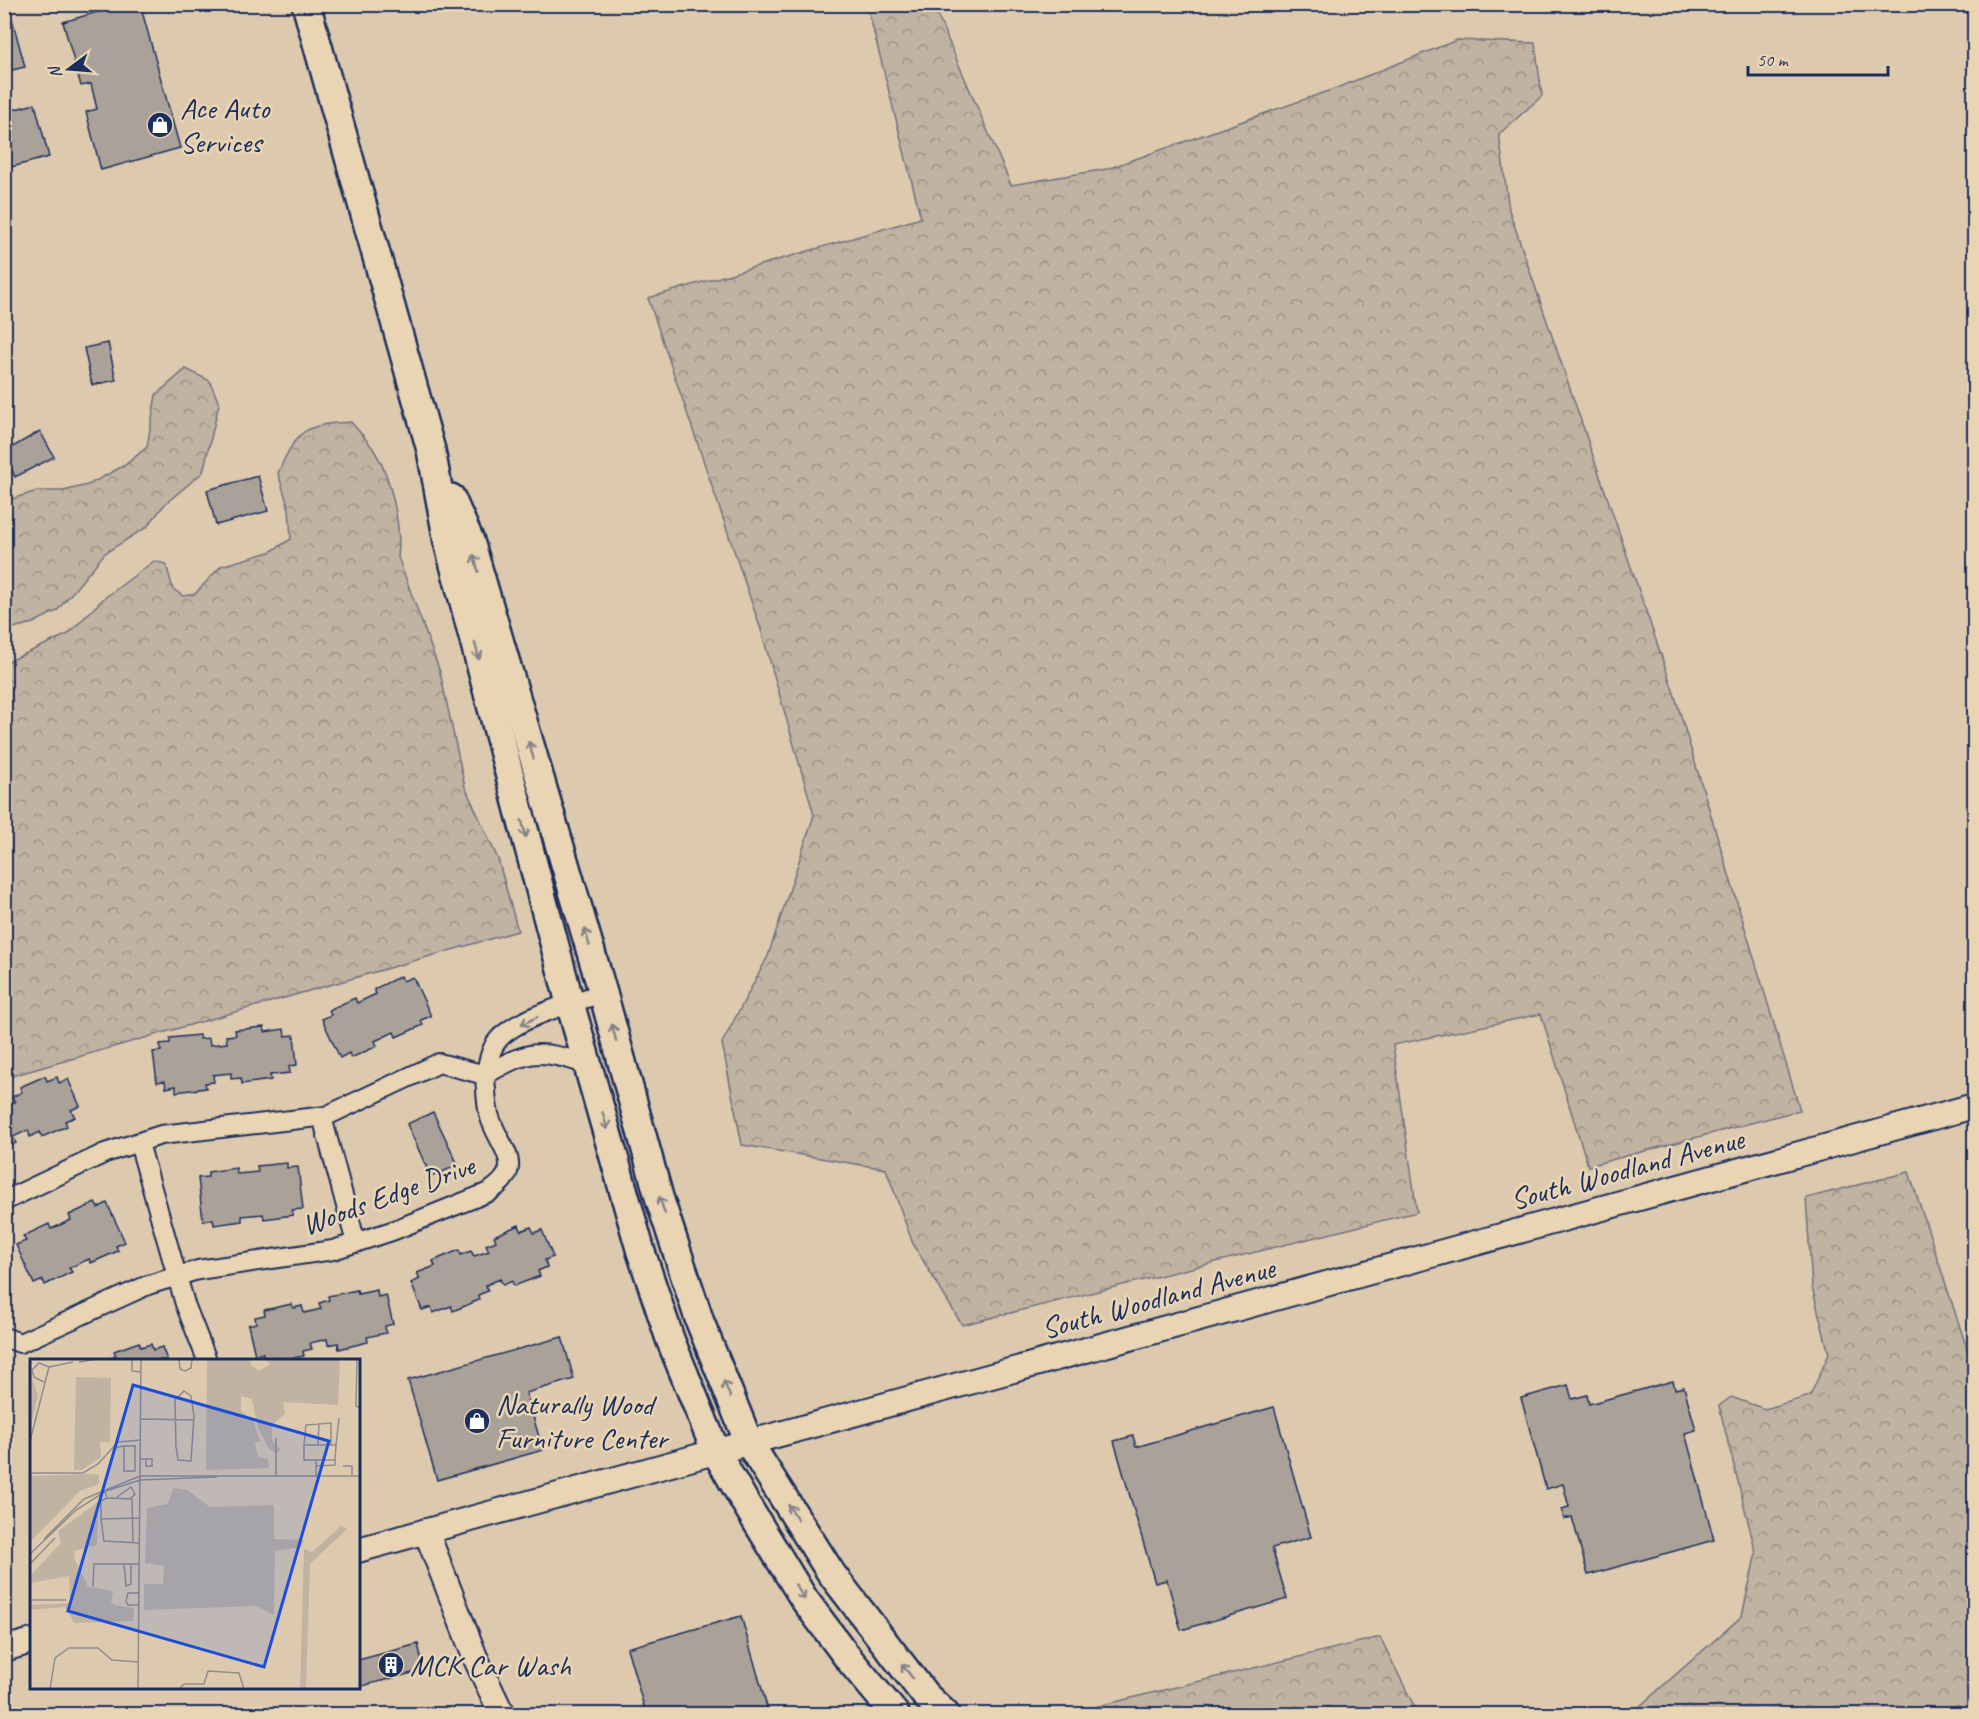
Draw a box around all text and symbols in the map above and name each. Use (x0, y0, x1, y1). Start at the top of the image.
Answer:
north arrow (39, 39, 99, 99)
scale bar (1748, 39, 1888, 77)
text: 50 m (1757, 49, 1790, 71)
text: N (44, 62, 67, 80)
place label: Ace Auto Services (180, 89, 271, 161)
shop icon: Ace Auto Services (145, 110, 175, 140)
one-way arrow (470, 554, 481, 573)
one-way arrow (471, 641, 483, 660)
one-way arrow (525, 741, 536, 760)
one-way arrow (519, 819, 530, 838)
one-way arrow (581, 928, 592, 947)
one-way arrow (520, 1016, 538, 1027)
one-way arrow (608, 1024, 620, 1043)
one-way arrow (599, 1112, 611, 1131)
street label: South Woodland Avenue (1506, 1119, 1750, 1218)
street label: Woods Edge Drive (297, 1145, 482, 1244)
one-way arrow (656, 1196, 667, 1215)
street label: South Woodland Avenue (1037, 1248, 1281, 1347)
inset map (30, 1359, 360, 1689)
one-way arrow (721, 1380, 732, 1399)
place label: Naturally Wood Furniture Center (496, 1385, 670, 1457)
shop icon: Naturally Wood Furniture Center (462, 1406, 492, 1436)
one-way arrow (787, 1505, 799, 1521)
one-way arrow (794, 1584, 807, 1601)
place label: MCK Car Wash (410, 1646, 571, 1684)
building icon: MCK Car Wash (376, 1650, 406, 1680)
one-way arrow (900, 1663, 913, 1679)

